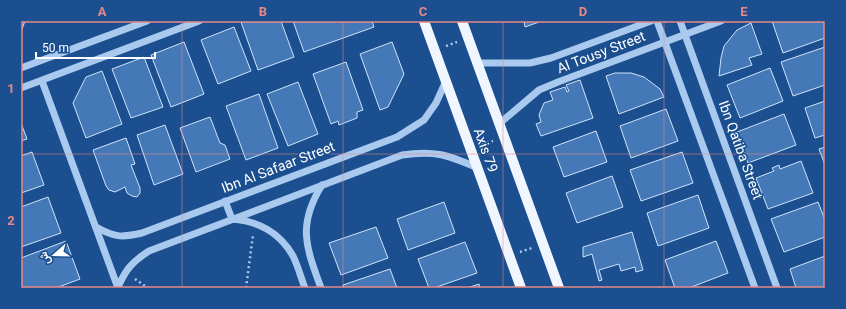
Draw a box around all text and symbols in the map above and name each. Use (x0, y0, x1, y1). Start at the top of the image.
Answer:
text: A (98, 4, 107, 19)
text: B (259, 4, 267, 19)
text: C (419, 4, 428, 19)
text: D (579, 4, 587, 19)
text: E (740, 4, 748, 19)
street label: Al Tousy Street (555, 28, 648, 76)
scale bar (36, 34, 155, 60)
text: 50 m (42, 41, 69, 55)
text: 1 (7, 81, 15, 96)
street label: Ibn Qatiba Street (716, 98, 766, 202)
street label: Axis 79 (471, 126, 501, 174)
street label: Ibn Al Safaar Street (219, 138, 337, 196)
text: 2 (7, 213, 15, 228)
north arrow (34, 235, 74, 275)
text: ش (37, 250, 53, 267)

